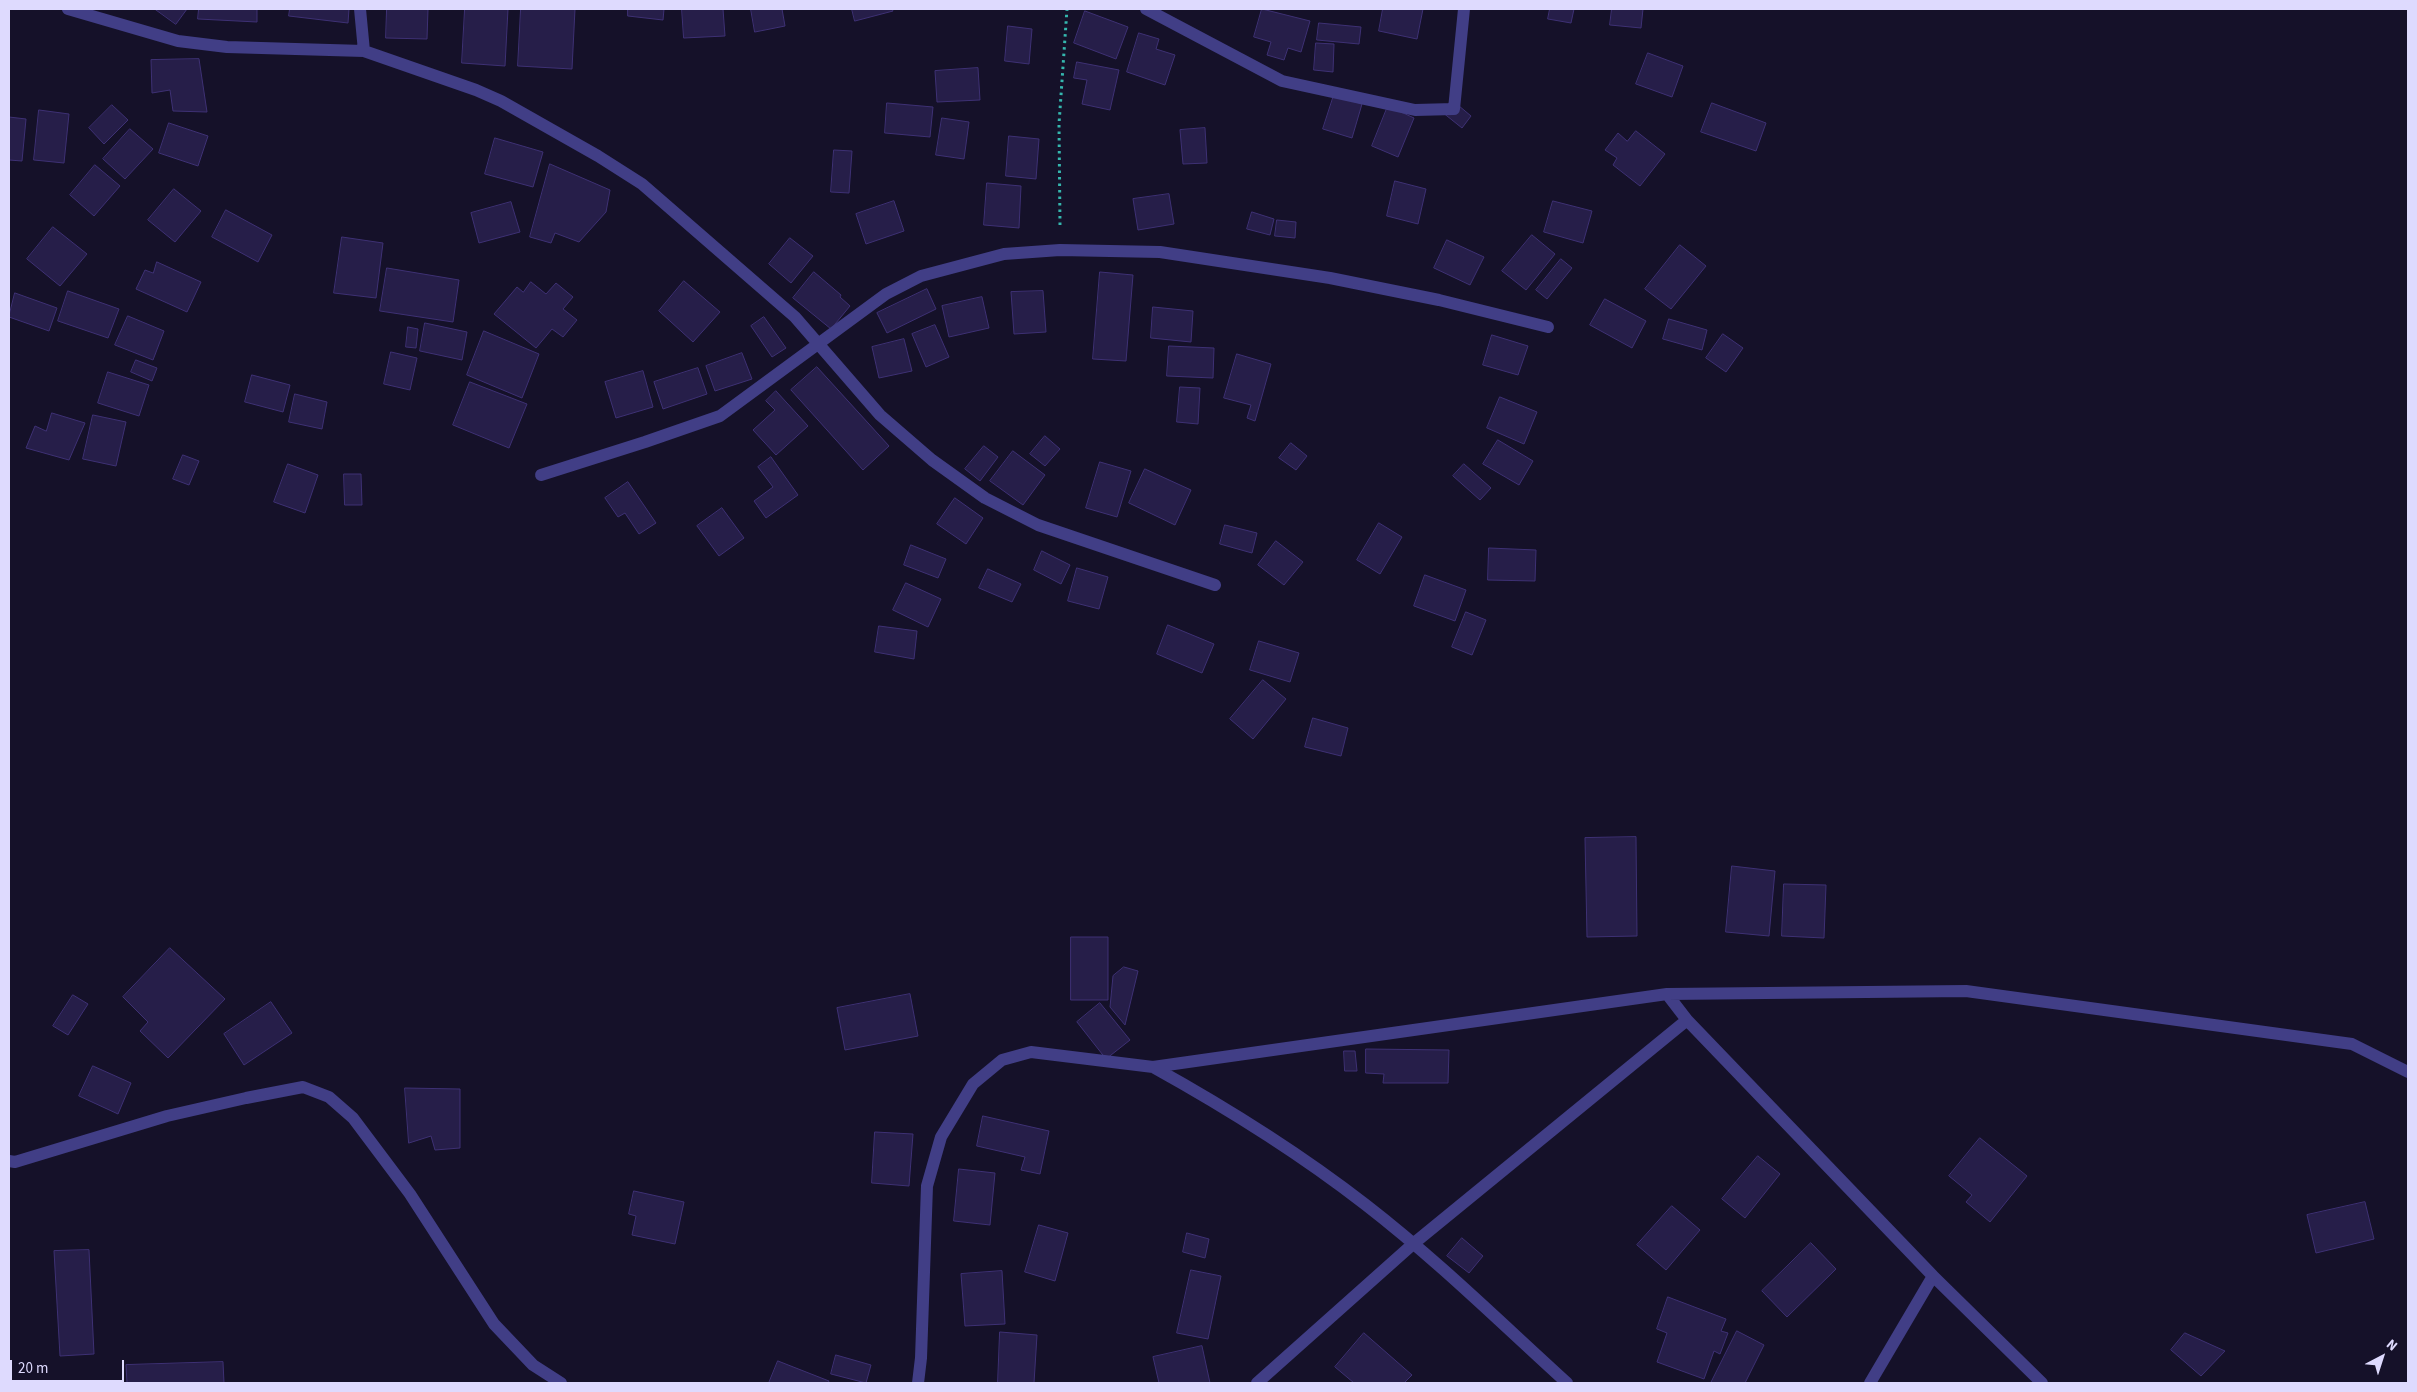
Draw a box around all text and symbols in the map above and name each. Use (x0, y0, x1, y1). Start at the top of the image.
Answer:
north arrow (2357, 1332, 2407, 1382)
text: N (2382, 1335, 2402, 1356)
scale bar (12, 1350, 126, 1382)
text: 20 m (18, 1358, 48, 1379)

